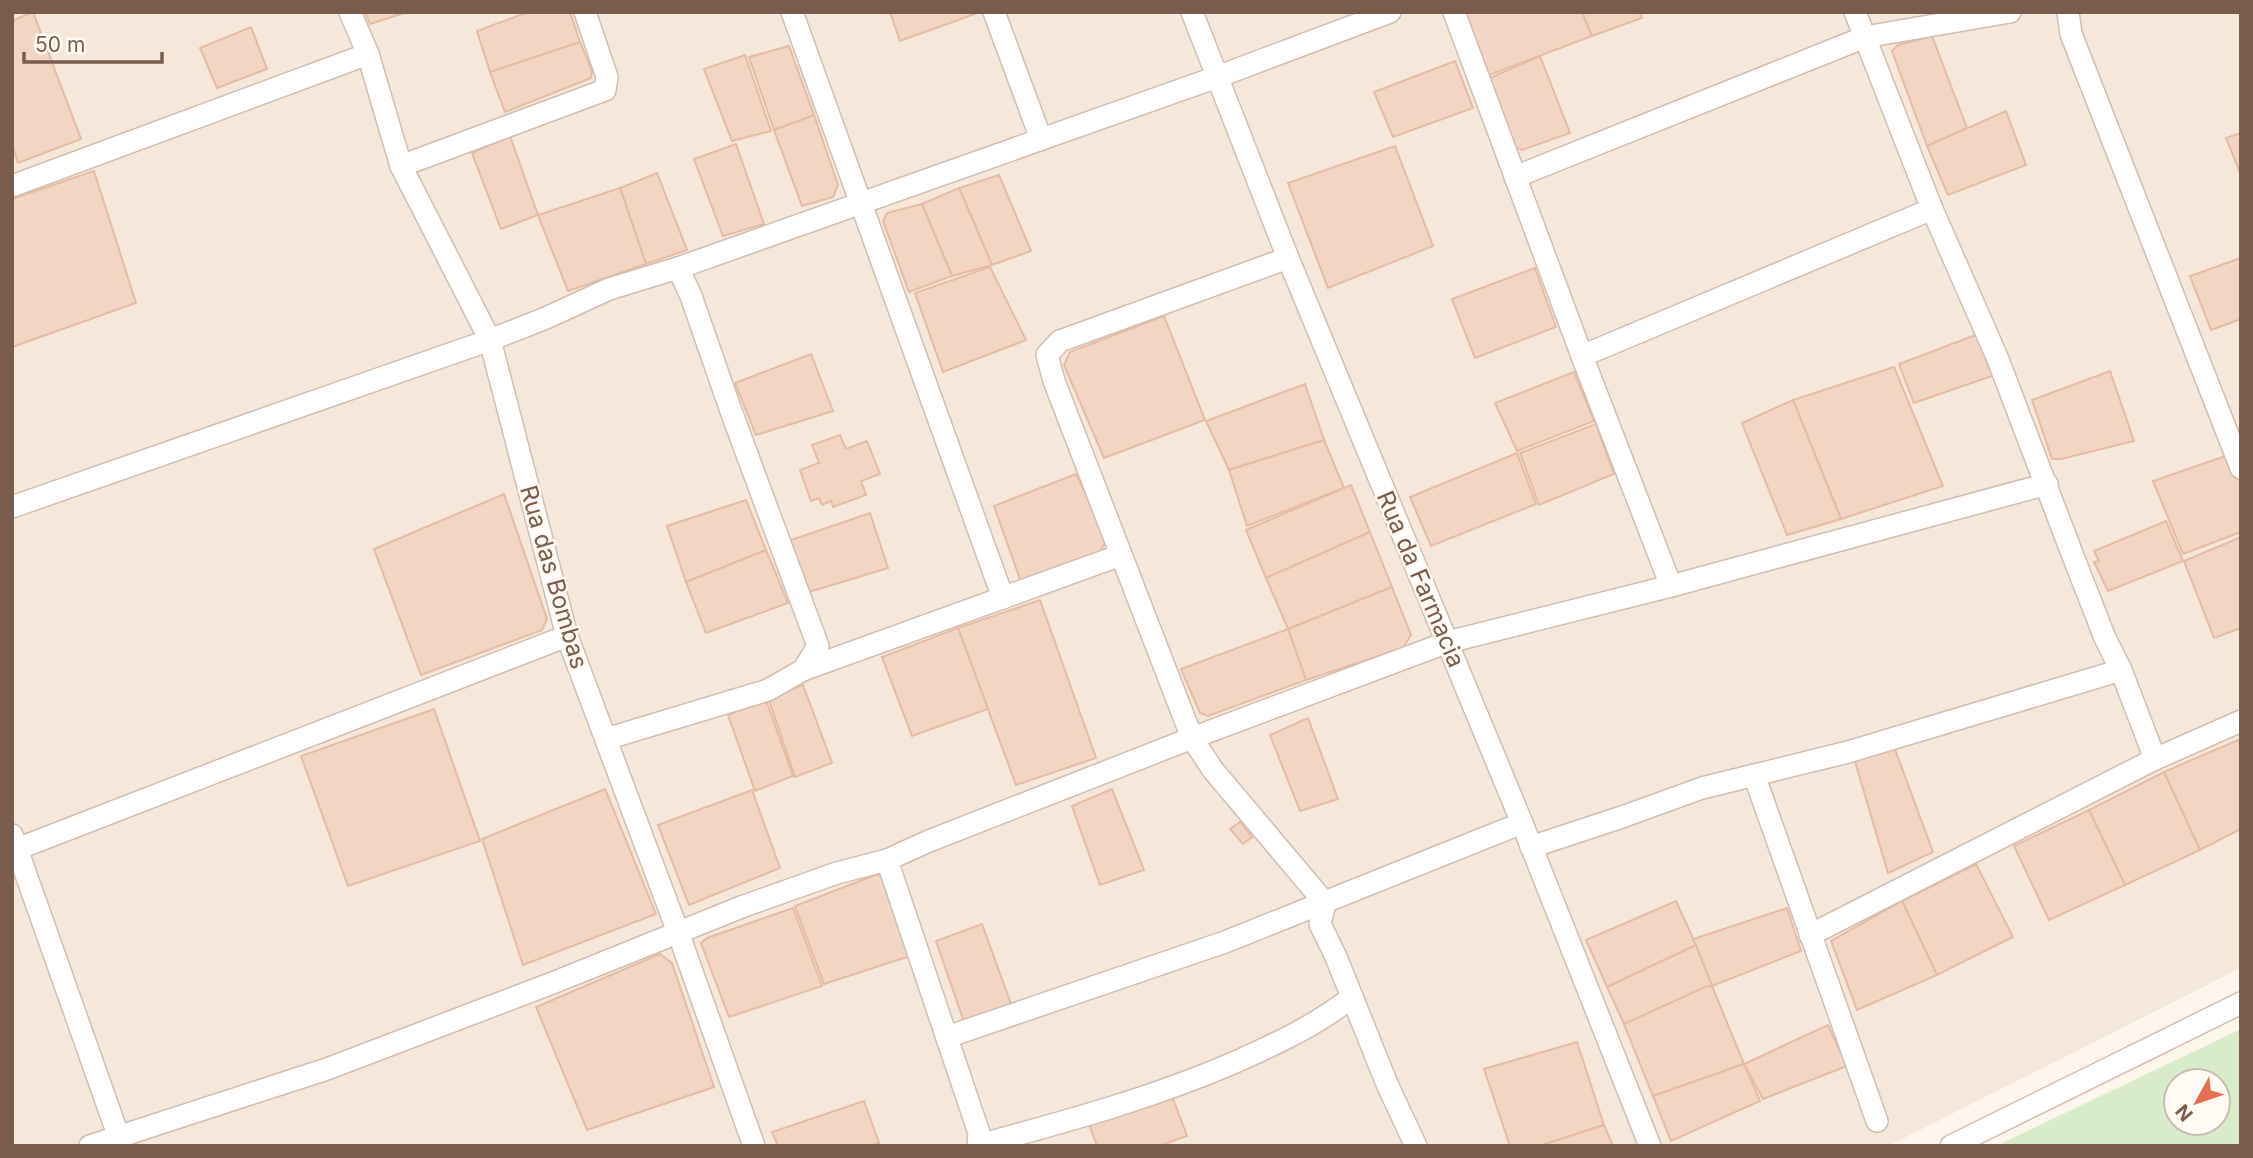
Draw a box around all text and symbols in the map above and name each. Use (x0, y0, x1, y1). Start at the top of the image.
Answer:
scale bar (24, 21, 163, 65)
text: 50 m (35, 32, 85, 57)
street label: Rua das Bombas (514, 482, 594, 672)
street label: Rua da Farmacia (1371, 486, 1471, 672)
north arrow (2162, 1067, 2232, 1137)
text: N (2171, 1100, 2198, 1126)

